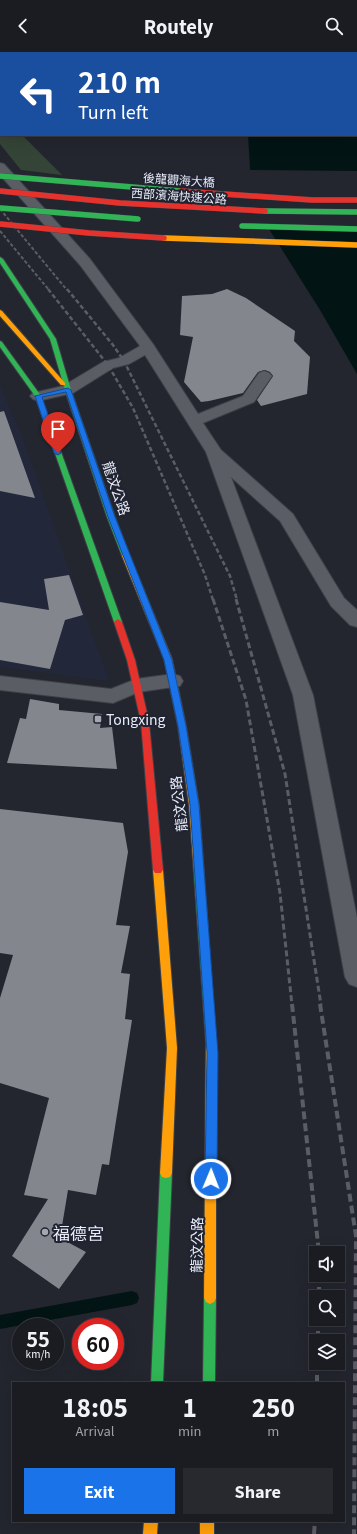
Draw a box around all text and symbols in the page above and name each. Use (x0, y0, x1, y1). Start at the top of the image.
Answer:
text: Routely (144, 13, 213, 39)
icon: back (12, 15, 34, 37)
icon: search (323, 15, 345, 37)
text: 210 m (78, 61, 161, 101)
icon: left (12, 68, 64, 120)
text: Turn left (78, 98, 148, 124)
street label: 後龍觀海大橋 (142, 168, 216, 190)
street label: 西部濱海快速公路 (131, 183, 227, 207)
pin (41, 412, 75, 453)
icon: arrive (47, 418, 69, 440)
street label: 龍汶公路 (98, 458, 136, 518)
place label: Tongxing (106, 709, 166, 729)
marker: Tongxing (93, 714, 103, 724)
street label: 龍汶公路 (165, 775, 191, 833)
position arrow (190, 1158, 232, 1200)
street label: 龍汶公路 (186, 1217, 206, 1273)
place label: 福德宮 (53, 1220, 104, 1245)
marker: 福德宮 (40, 1227, 50, 1237)
map controls (309, 1246, 345, 1370)
button: sound (309, 1246, 345, 1282)
button: search (309, 1290, 345, 1326)
speed limit sign: 60 (72, 1318, 124, 1370)
text: 55 (26, 1324, 50, 1353)
button: layers (309, 1334, 345, 1370)
text: km/h (26, 1346, 50, 1361)
text: 18:05 (62, 1389, 128, 1424)
text: 1 (183, 1389, 197, 1424)
text: 250 (252, 1389, 295, 1424)
text: Arrival (75, 1421, 115, 1440)
text: min (178, 1421, 202, 1440)
text: m (267, 1421, 279, 1440)
button: Exit (24, 1468, 175, 1514)
button: Share (183, 1468, 333, 1514)

